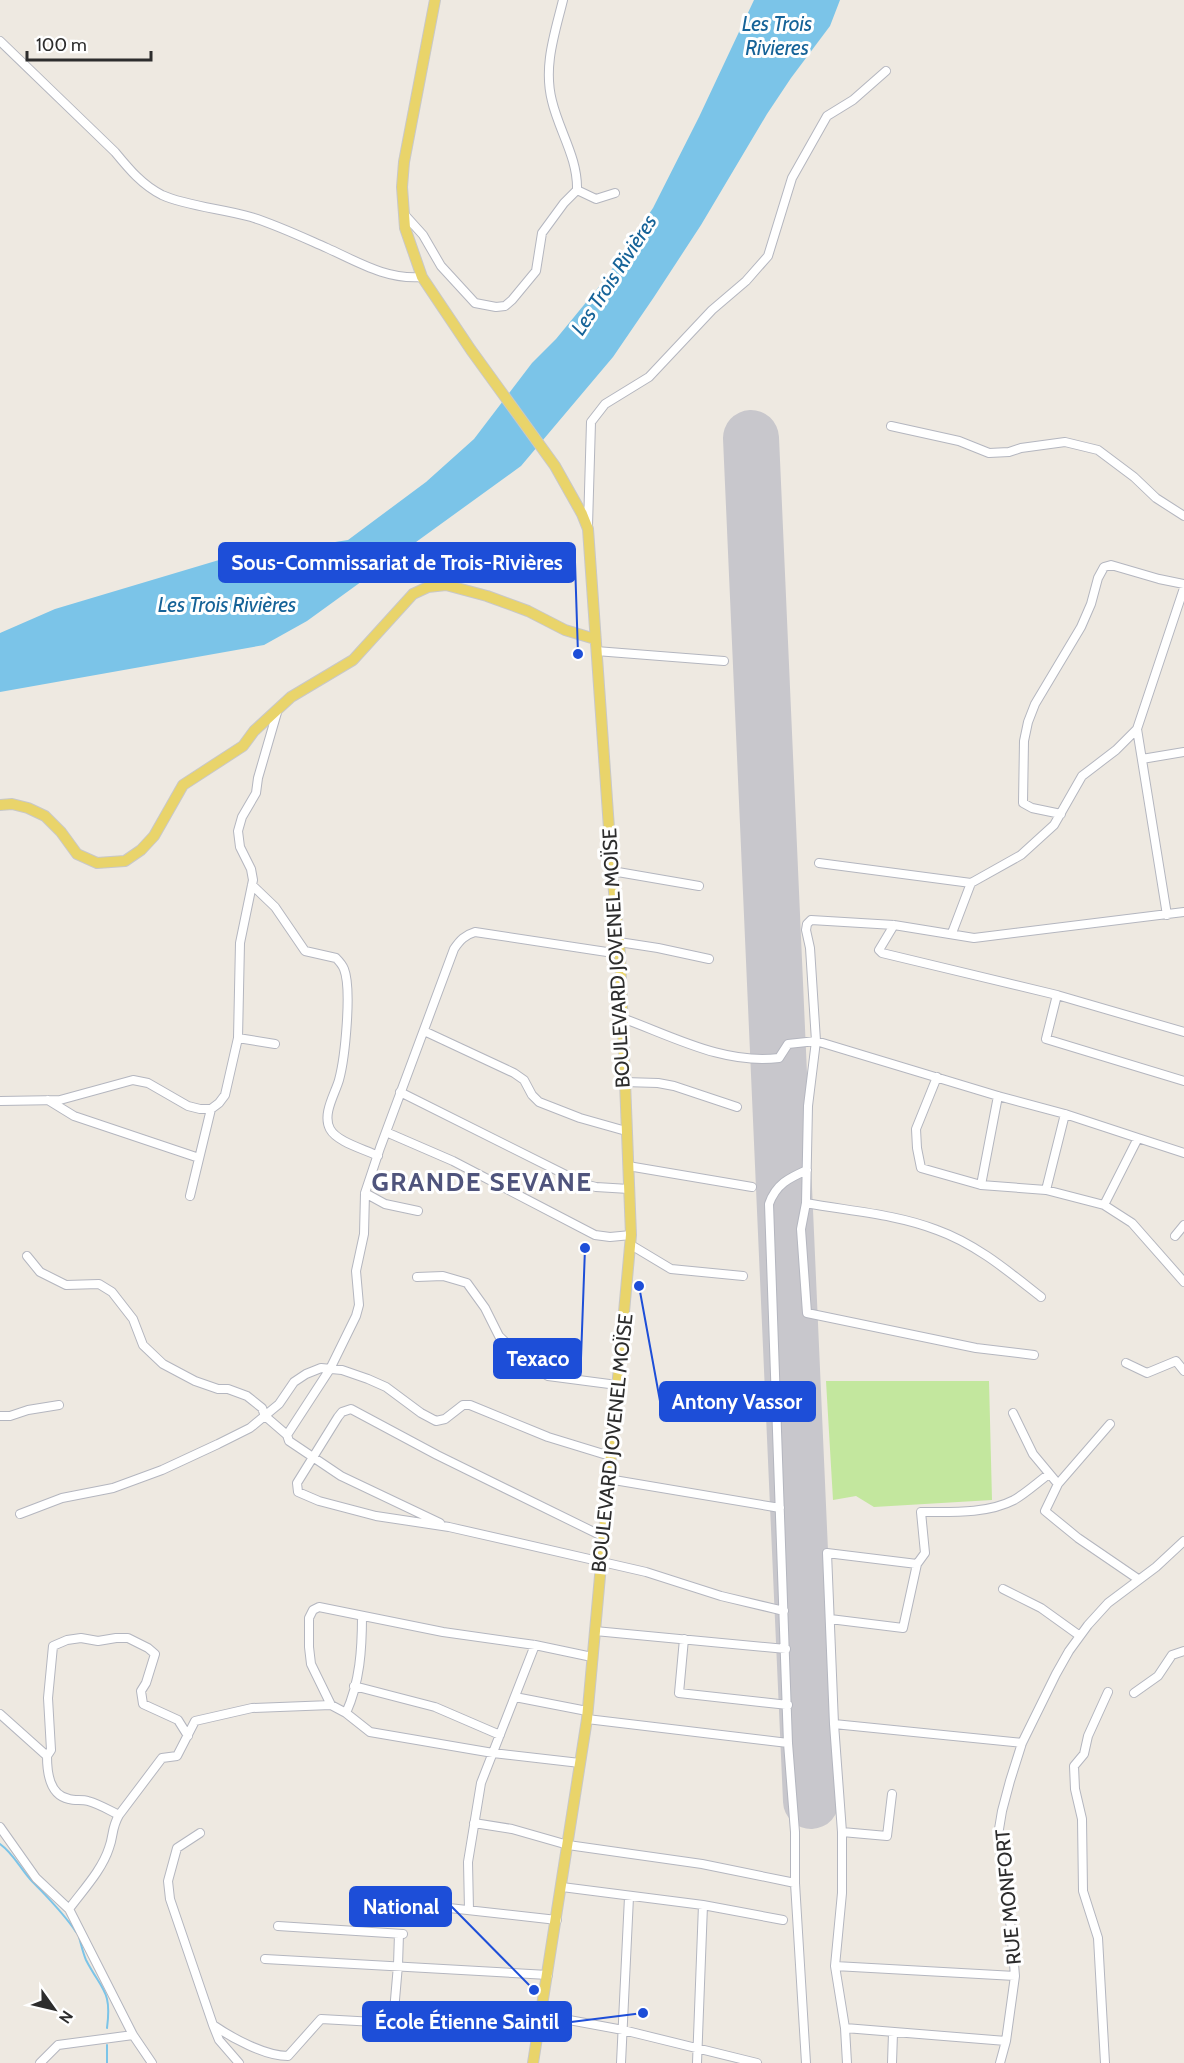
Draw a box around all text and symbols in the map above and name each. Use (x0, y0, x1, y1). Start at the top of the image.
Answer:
water label: Les Trois Rivieres (742, 11, 812, 60)
scale bar (27, 24, 152, 62)
text: 100 m (36, 34, 87, 56)
water label: Les Trois Rivières (565, 210, 662, 340)
callout: Sous-Commissariat de Trois-Rivières (219, 543, 575, 582)
text: Sous-Commissariat de Trois-Rivières (231, 550, 563, 575)
water label: Les Trois Rivières (158, 592, 296, 617)
street label: BOULEVARD JOVENEL MOÏSE (597, 827, 635, 1089)
district label: GRANDE SEVANE (371, 1166, 593, 1198)
street label: BOULEVARD JOVENEL MOÏSE (586, 1312, 638, 1574)
callout: Texaco (494, 1339, 581, 1378)
text: Texaco (506, 1346, 570, 1371)
callout: Antony Vassor (660, 1382, 815, 1421)
text: Antony Vassor (672, 1389, 802, 1414)
street label: RUE MONFORT (990, 1828, 1026, 1966)
callout: National (350, 1887, 451, 1926)
text: National (363, 1894, 440, 1919)
north arrow (24, 1979, 84, 2039)
callout: École Étienne Saintil (363, 2002, 571, 2041)
text: N (55, 2007, 77, 2027)
text: École Étienne Saintil (375, 2009, 560, 2034)

